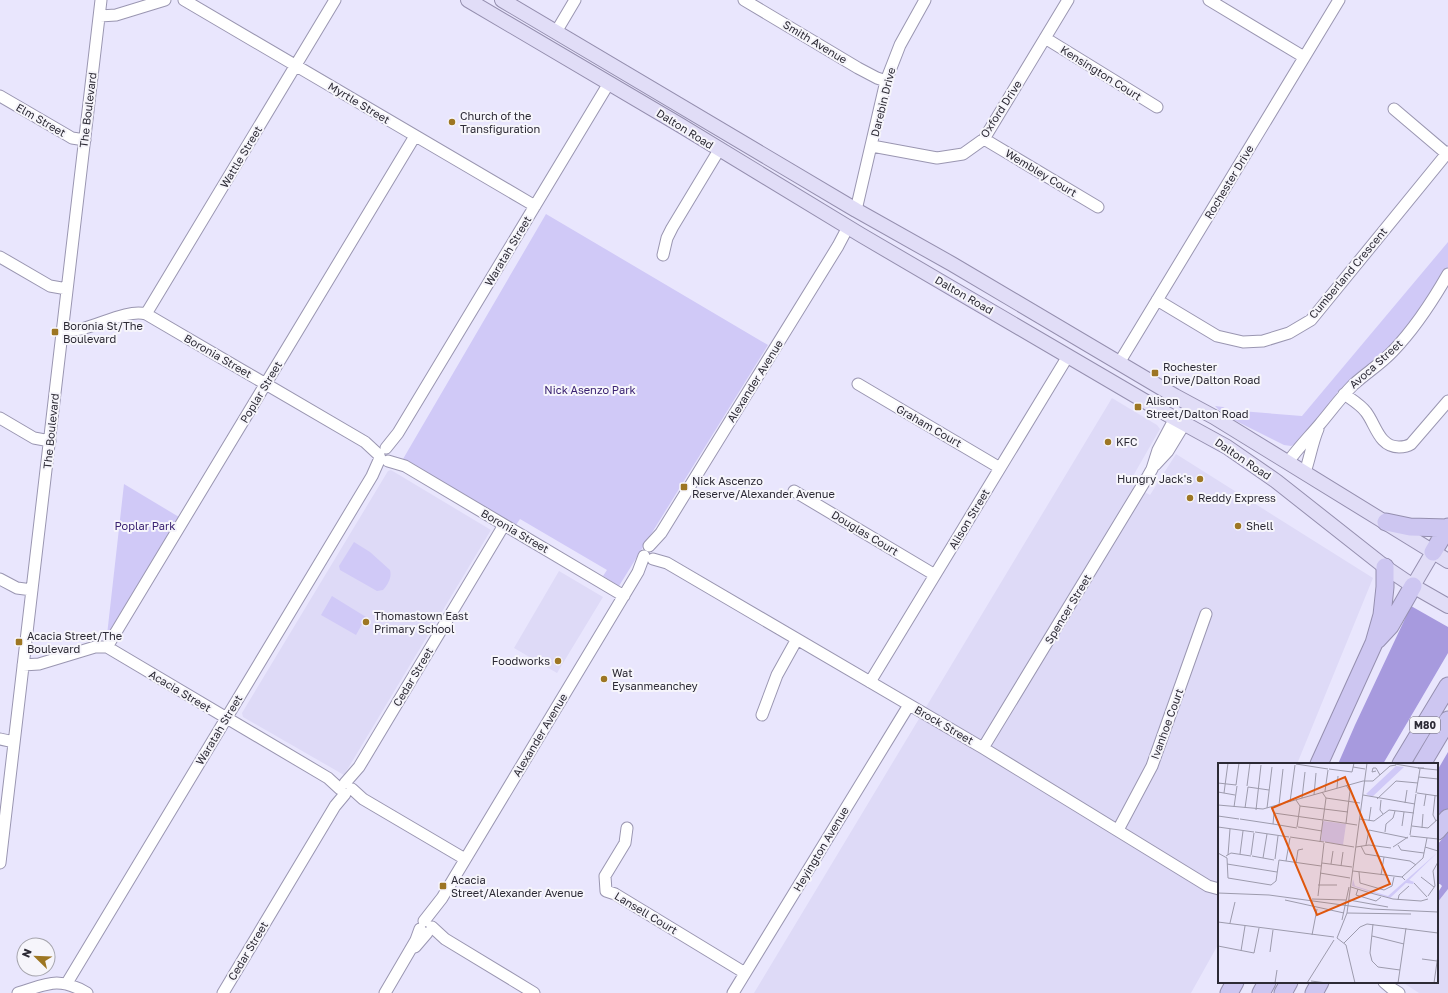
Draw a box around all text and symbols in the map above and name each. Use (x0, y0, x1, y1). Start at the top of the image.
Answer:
street label: Smith Avenue (781, 17, 850, 66)
street label: Kensington Court (1058, 42, 1144, 103)
street label: Darebin Drive (868, 66, 897, 138)
street label: The Boulevard (76, 71, 99, 148)
street label: Oxford Drive (977, 78, 1024, 140)
street label: Myrtle Street (326, 79, 392, 126)
street label: Elm Street (14, 100, 68, 139)
street label: Dalton Road (654, 106, 716, 151)
place label: Church of the Transfiguration (460, 109, 540, 135)
marker: Church of the Transfiguration (447, 117, 457, 127)
street label: Wattle Street (217, 123, 264, 190)
street label: Rochester Drive (1201, 142, 1256, 221)
street label: Wembley Court (1003, 146, 1079, 199)
street label: Waratah Street (482, 213, 534, 288)
street label: Cumberland Crescent (1306, 225, 1389, 321)
street label: Dalton Road (933, 273, 996, 316)
place label: Boronia St/The Boulevard (63, 319, 143, 345)
marker: Boronia St/The Boulevard (50, 327, 60, 337)
street label: Boronia Street (182, 331, 254, 380)
street label: Avoca Street (1347, 336, 1405, 391)
street label: Alexander Avenue (724, 337, 785, 424)
street label: Poplar Street (237, 358, 284, 425)
place label: Rochester Drive/Dalton Road (1163, 360, 1260, 386)
marker: Rochester Drive/Dalton Road (1150, 368, 1160, 378)
park label: Nick Asenzo Park (544, 383, 636, 396)
street label: The Boulevard (40, 393, 61, 469)
place label: Alison Street/Dalton Road (1146, 394, 1249, 420)
street label: Graham Court (894, 402, 964, 450)
marker: Alison Street/Dalton Road (1133, 402, 1143, 412)
place label: KFC (1116, 435, 1138, 448)
street label: Dalton Road (1213, 435, 1274, 482)
marker: KFC (1103, 437, 1113, 447)
place label: Hungry Jack's (1117, 472, 1192, 485)
place label: Nick Ascenzo Reserve/Alexander Avenue (692, 474, 835, 500)
marker: Hungry Jack's (1195, 474, 1205, 484)
marker: Nick Ascenzo Reserve/Alexander Avenue (679, 482, 689, 492)
street label: Alison Street (945, 486, 992, 551)
place label: Reddy Express (1198, 491, 1276, 504)
marker: Reddy Express (1185, 493, 1195, 503)
street label: Boronia Street (479, 506, 551, 555)
street label: Douglas Court (829, 508, 901, 558)
park label: Poplar Park (114, 519, 176, 532)
place label: Shell (1246, 519, 1274, 532)
marker: Shell (1233, 521, 1243, 531)
street label: Spencer Street (1042, 572, 1093, 646)
place label: Thomastown East Primary School (374, 609, 468, 635)
marker: Thomastown East Primary School (361, 617, 371, 627)
place label: Acacia Street/The Boulevard (27, 629, 122, 655)
marker: Acacia Street/The Boulevard (14, 637, 24, 647)
street label: Cedar Street (390, 645, 435, 709)
place label: Foodworks (492, 654, 550, 667)
marker: Foodworks (553, 656, 563, 666)
place label: Wat Eysanmeanchey (612, 666, 698, 692)
street label: Acacia Street (147, 667, 214, 714)
marker: Wat Eysanmeanchey (599, 674, 609, 684)
street label: Ivanhoe Court (1148, 687, 1185, 761)
street label: Alexander Avenue (510, 691, 570, 779)
street label: Waratah Street (193, 692, 245, 767)
street label: Brock Street (913, 703, 976, 747)
road number: M80 (1410, 717, 1440, 733)
inset map (1218, 763, 1438, 983)
street label: Heyington Avenue (790, 804, 851, 893)
place label: Acacia Street/Alexander Avenue (451, 873, 584, 899)
marker: Acacia Street/Alexander Avenue (438, 881, 448, 891)
street label: Lansell Court (612, 889, 680, 936)
street label: Cedar Street (225, 919, 270, 983)
north arrow (16, 937, 56, 977)
text: N (19, 947, 34, 959)

